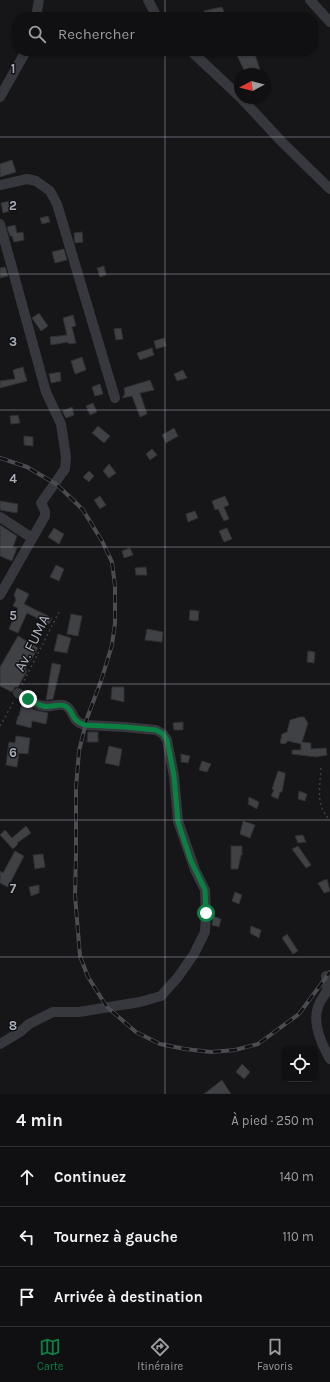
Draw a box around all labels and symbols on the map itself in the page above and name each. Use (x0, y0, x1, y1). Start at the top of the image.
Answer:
text: 1 (11, 61, 15, 76)
north arrow (234, 68, 270, 104)
text: 2 (9, 198, 17, 213)
text: 3 (9, 334, 17, 349)
text: 4 (9, 471, 17, 486)
text: 5 (9, 608, 17, 623)
street label: Av. FUMA (11, 611, 54, 674)
route end (19, 690, 37, 708)
text: 6 (9, 745, 17, 760)
text: 7 (10, 881, 17, 896)
route start (197, 904, 215, 922)
text: 8 (9, 1018, 17, 1033)

